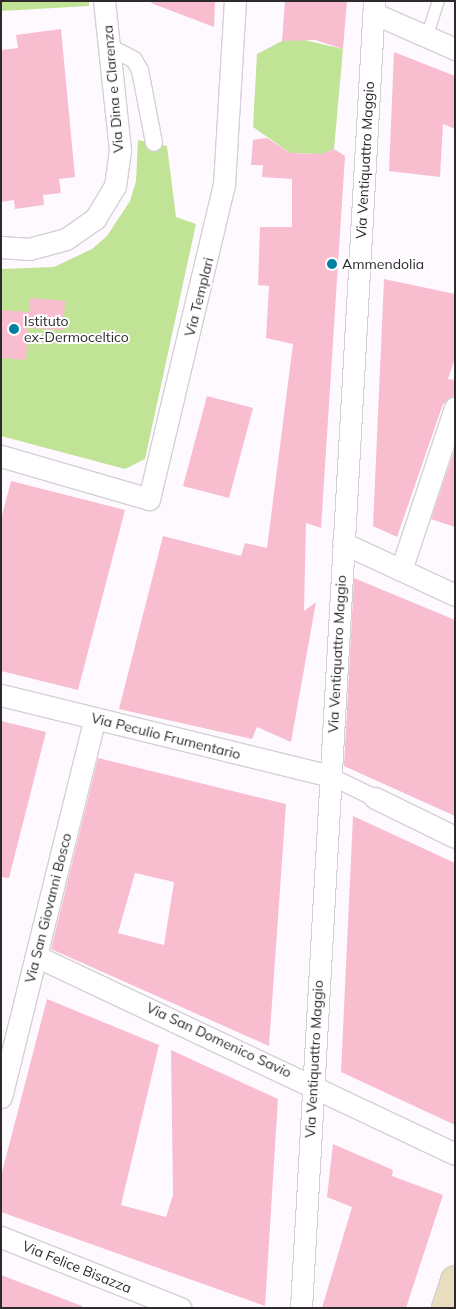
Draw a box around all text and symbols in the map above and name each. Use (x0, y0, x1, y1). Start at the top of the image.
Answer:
street label: Via Dina e Clarenza (99, 24, 127, 154)
street label: Via Ventiquattro Maggio (352, 81, 378, 239)
street label: Via Templari (181, 256, 217, 338)
place label: Ammendolia (342, 256, 424, 272)
marker: Ammendolia (326, 258, 338, 270)
place label: Istituto ex-Dermoceltico (24, 313, 129, 346)
marker: Istituto ex-Dermoceltico (8, 323, 20, 335)
street label: Via Ventiquattro Maggio (324, 575, 350, 733)
street label: Via Peculio Frumentario (89, 709, 243, 763)
street label: Via San Giovanni Bosco (21, 831, 75, 985)
street label: Via Ventiquattro Maggio (301, 980, 327, 1138)
street label: Via San Domenico Savio (144, 999, 294, 1081)
street label: Via Felice Bisazza (20, 1237, 134, 1297)

